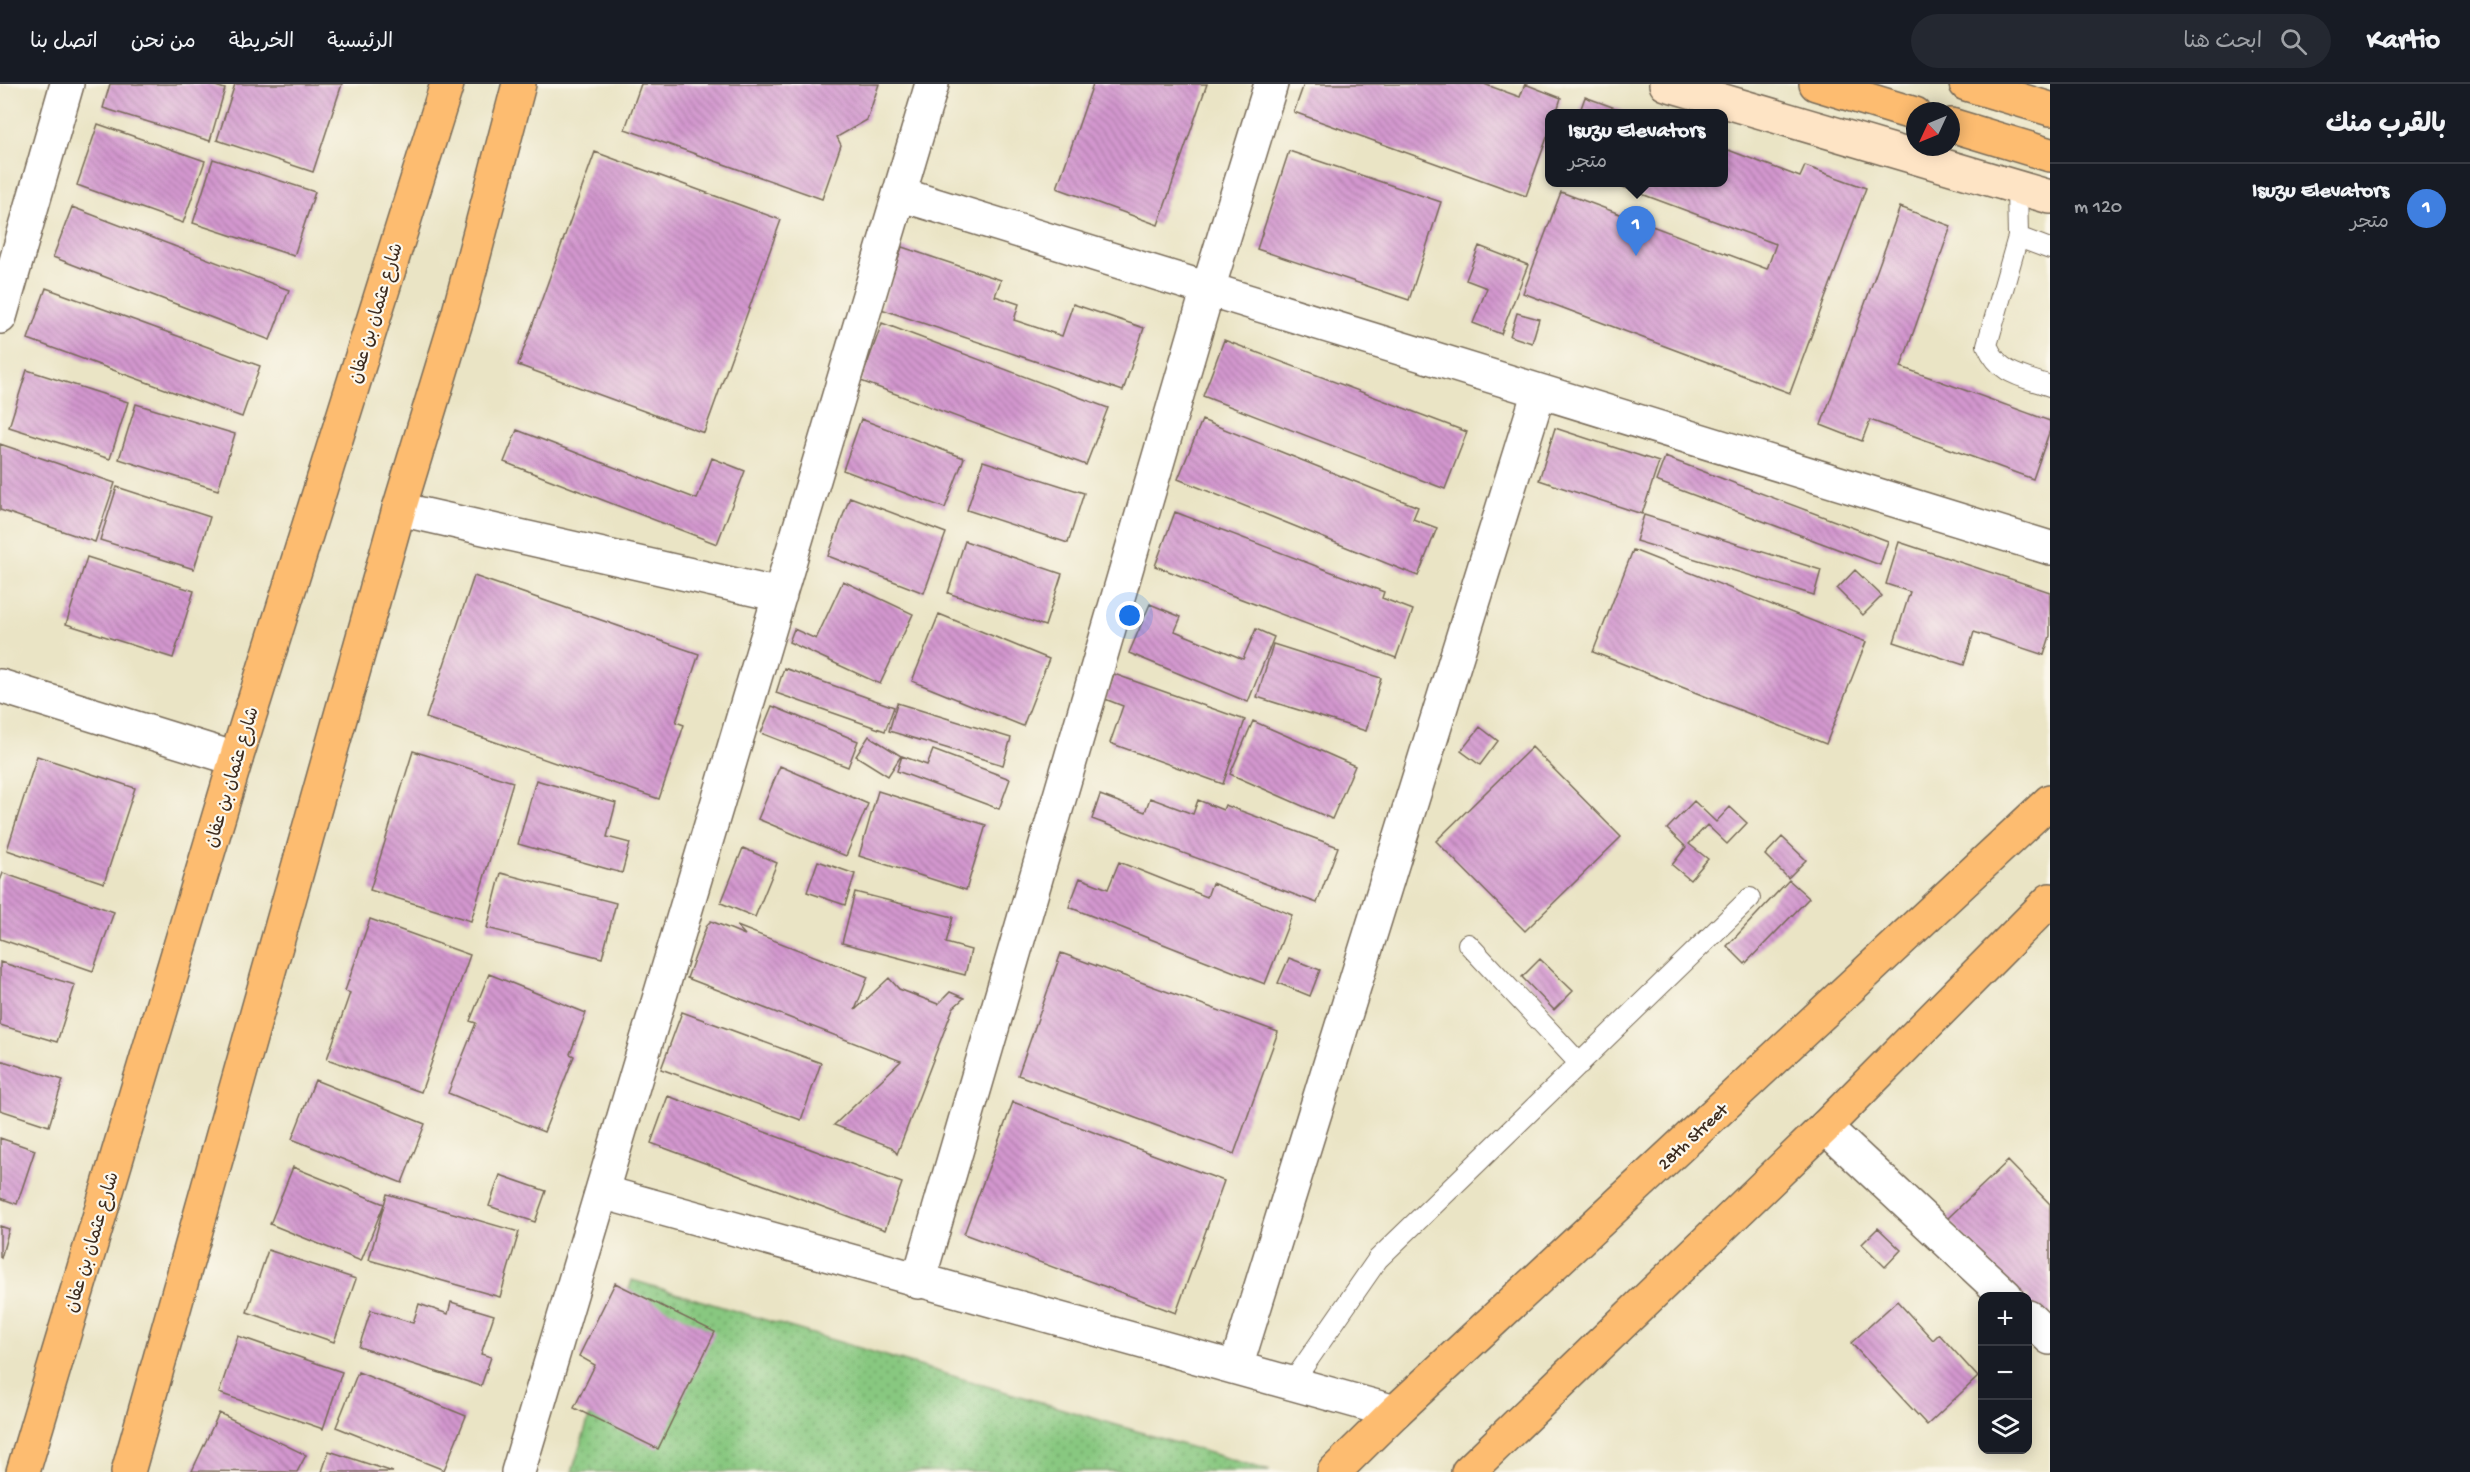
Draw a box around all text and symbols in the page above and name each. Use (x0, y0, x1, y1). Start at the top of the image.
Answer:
search box (1911, 14, 2331, 68)
icon: search (2277, 25, 2310, 58)
text: Kartio (2367, 25, 2440, 58)
text: ابحث هنا (2183, 30, 2262, 56)
text: اتصل بنا (30, 31, 98, 56)
text: من نحن (131, 31, 196, 56)
text: الخريطة (229, 31, 294, 56)
text: الرئيسية (327, 31, 393, 56)
north arrow (1906, 102, 1960, 156)
popup (1545, 109, 1728, 187)
text: بالقرب منك (2326, 111, 2446, 142)
text: Isuzu Elevators (1568, 119, 1705, 145)
text: متجر (1568, 152, 1607, 175)
text: Isuzu Elevators (2252, 179, 2389, 205)
text: 120 m (2074, 197, 2122, 220)
text: 1 (2422, 197, 2431, 220)
pin: 1 (1616, 206, 1656, 256)
text: متجر (2350, 212, 2389, 235)
street label: شارع عثمان بن عفان (346, 241, 409, 387)
your location (1115, 601, 1144, 630)
street label: شارع عثمان بن عفان (202, 705, 265, 851)
street label: 28th Street (1654, 1099, 1734, 1176)
street label: شارع عثمان بن عفان (62, 1170, 125, 1316)
map controls (1978, 1292, 2032, 1454)
button: + (1978, 1292, 2032, 1346)
button: − (1978, 1346, 2032, 1400)
button: layers (1978, 1400, 2032, 1454)

